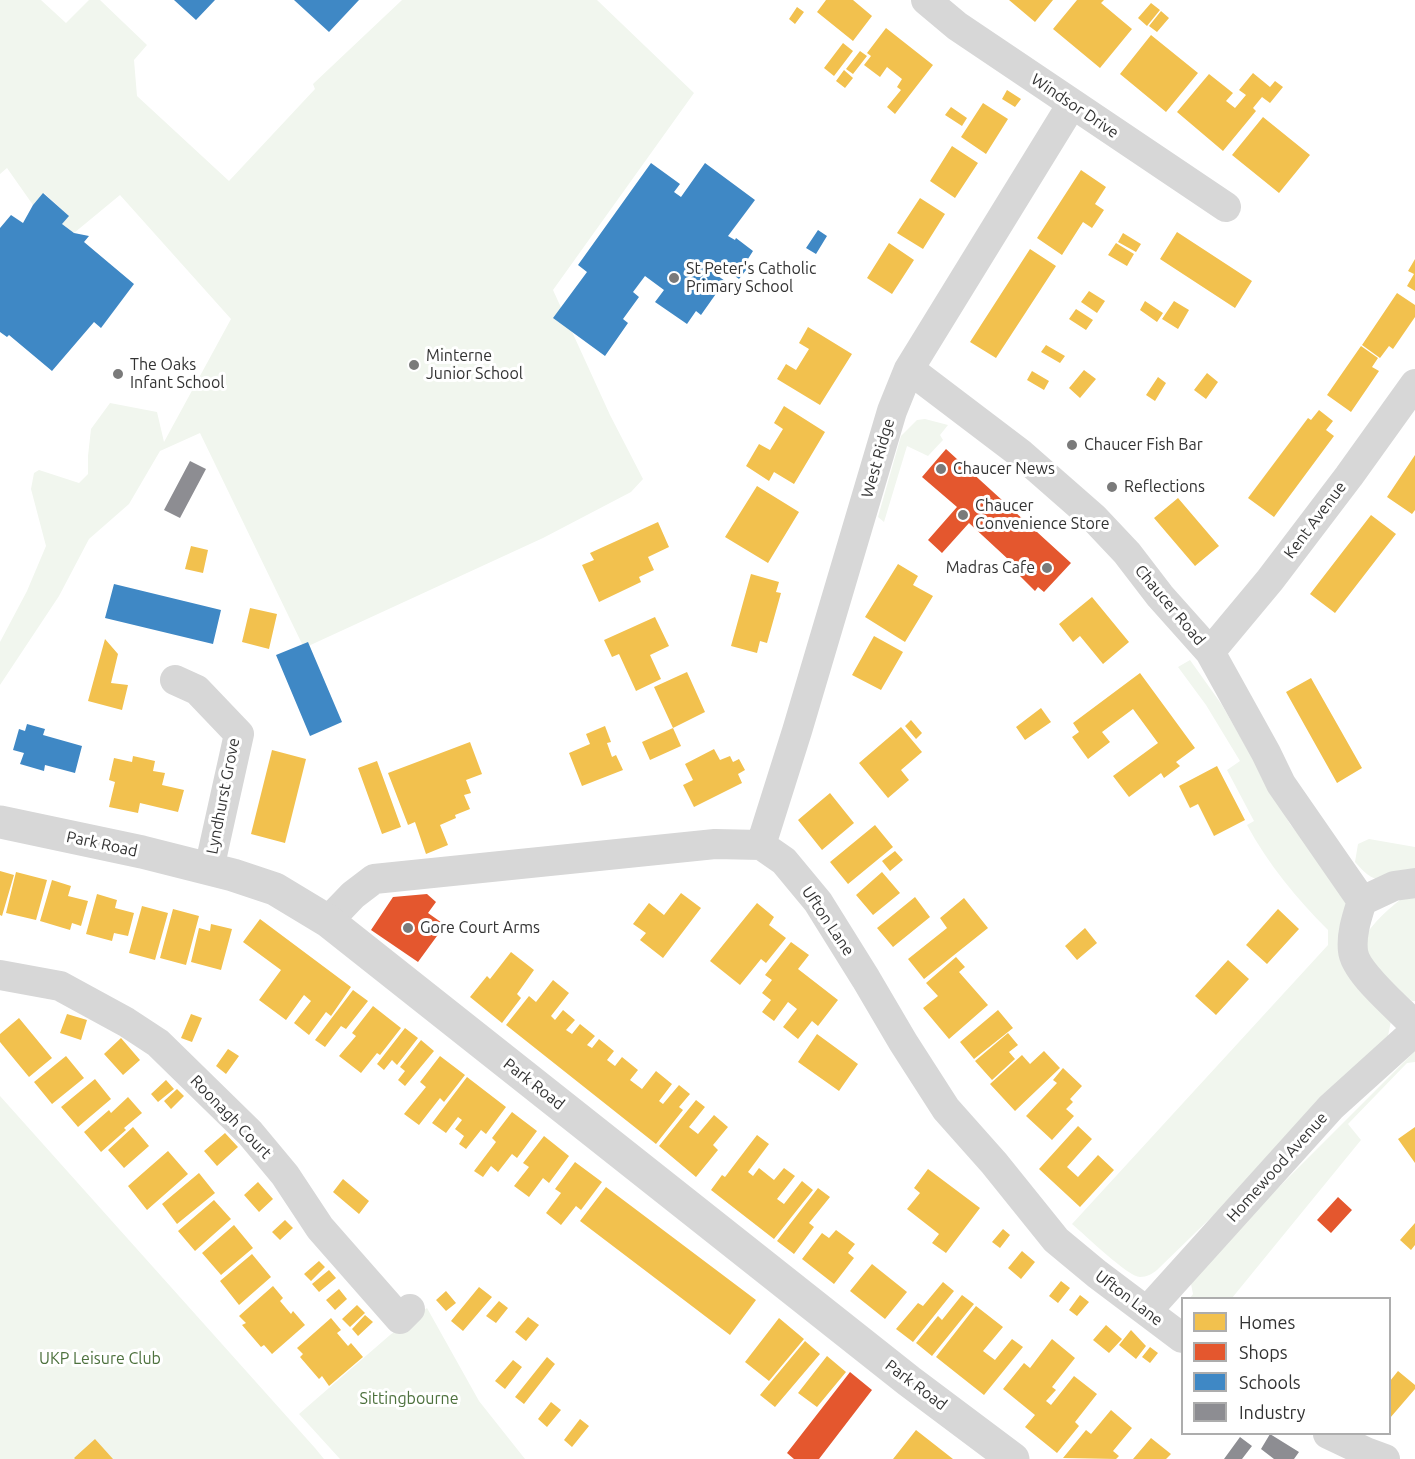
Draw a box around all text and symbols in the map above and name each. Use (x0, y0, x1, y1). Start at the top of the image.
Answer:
street label: Windsor Drive (1028, 70, 1122, 142)
place label: St Peter's Catholic Primary School (686, 259, 816, 297)
marker: St Peter's Catholic Primary School (667, 271, 681, 285)
place label: Minterne Junior School (426, 346, 523, 384)
place label: The Oaks Infant School (130, 355, 224, 393)
marker: Minterne Junior School (407, 358, 421, 372)
marker: The Oaks Infant School (111, 367, 125, 381)
street label: West Ridge (858, 416, 898, 500)
place label: Chaucer Fish Bar (1084, 435, 1203, 455)
marker: Chaucer Fish Bar (1065, 438, 1079, 452)
place label: Chaucer News (953, 459, 1055, 479)
marker: Chaucer News (934, 462, 948, 476)
place label: Reflections (1124, 477, 1205, 497)
street label: Kent Avenue (1280, 478, 1350, 562)
marker: Reflections (1105, 480, 1119, 494)
place label: Chaucer Convenience Store (975, 496, 1110, 534)
marker: Chaucer Convenience Store (956, 508, 970, 522)
place label: Madras Cafe (946, 558, 1035, 578)
marker: Madras Cafe (1040, 561, 1054, 575)
street label: Chaucer Road (1131, 561, 1209, 649)
street label: Lyndhurst Grove (202, 736, 244, 856)
street label: Park Road (65, 827, 139, 861)
street label: Ufton Lane (798, 883, 858, 959)
place label: Gore Court Arms (420, 918, 540, 938)
marker: Gore Court Arms (401, 921, 415, 935)
street label: Park Road (500, 1054, 568, 1114)
street label: Roonagh Court (186, 1071, 276, 1163)
street label: Homewood Avenue (1223, 1108, 1331, 1226)
street label: Ufton Lane (1091, 1266, 1167, 1330)
legend (1181, 1297, 1391, 1435)
text: Homes (1239, 1312, 1295, 1332)
text: Shops (1239, 1342, 1288, 1362)
park label: UKP Leisure Club (39, 1349, 161, 1369)
street label: Park Road (881, 1356, 951, 1414)
text: Schools (1239, 1372, 1301, 1392)
park label: Sittingbourne (360, 1389, 458, 1409)
text: Industry (1239, 1402, 1305, 1422)

